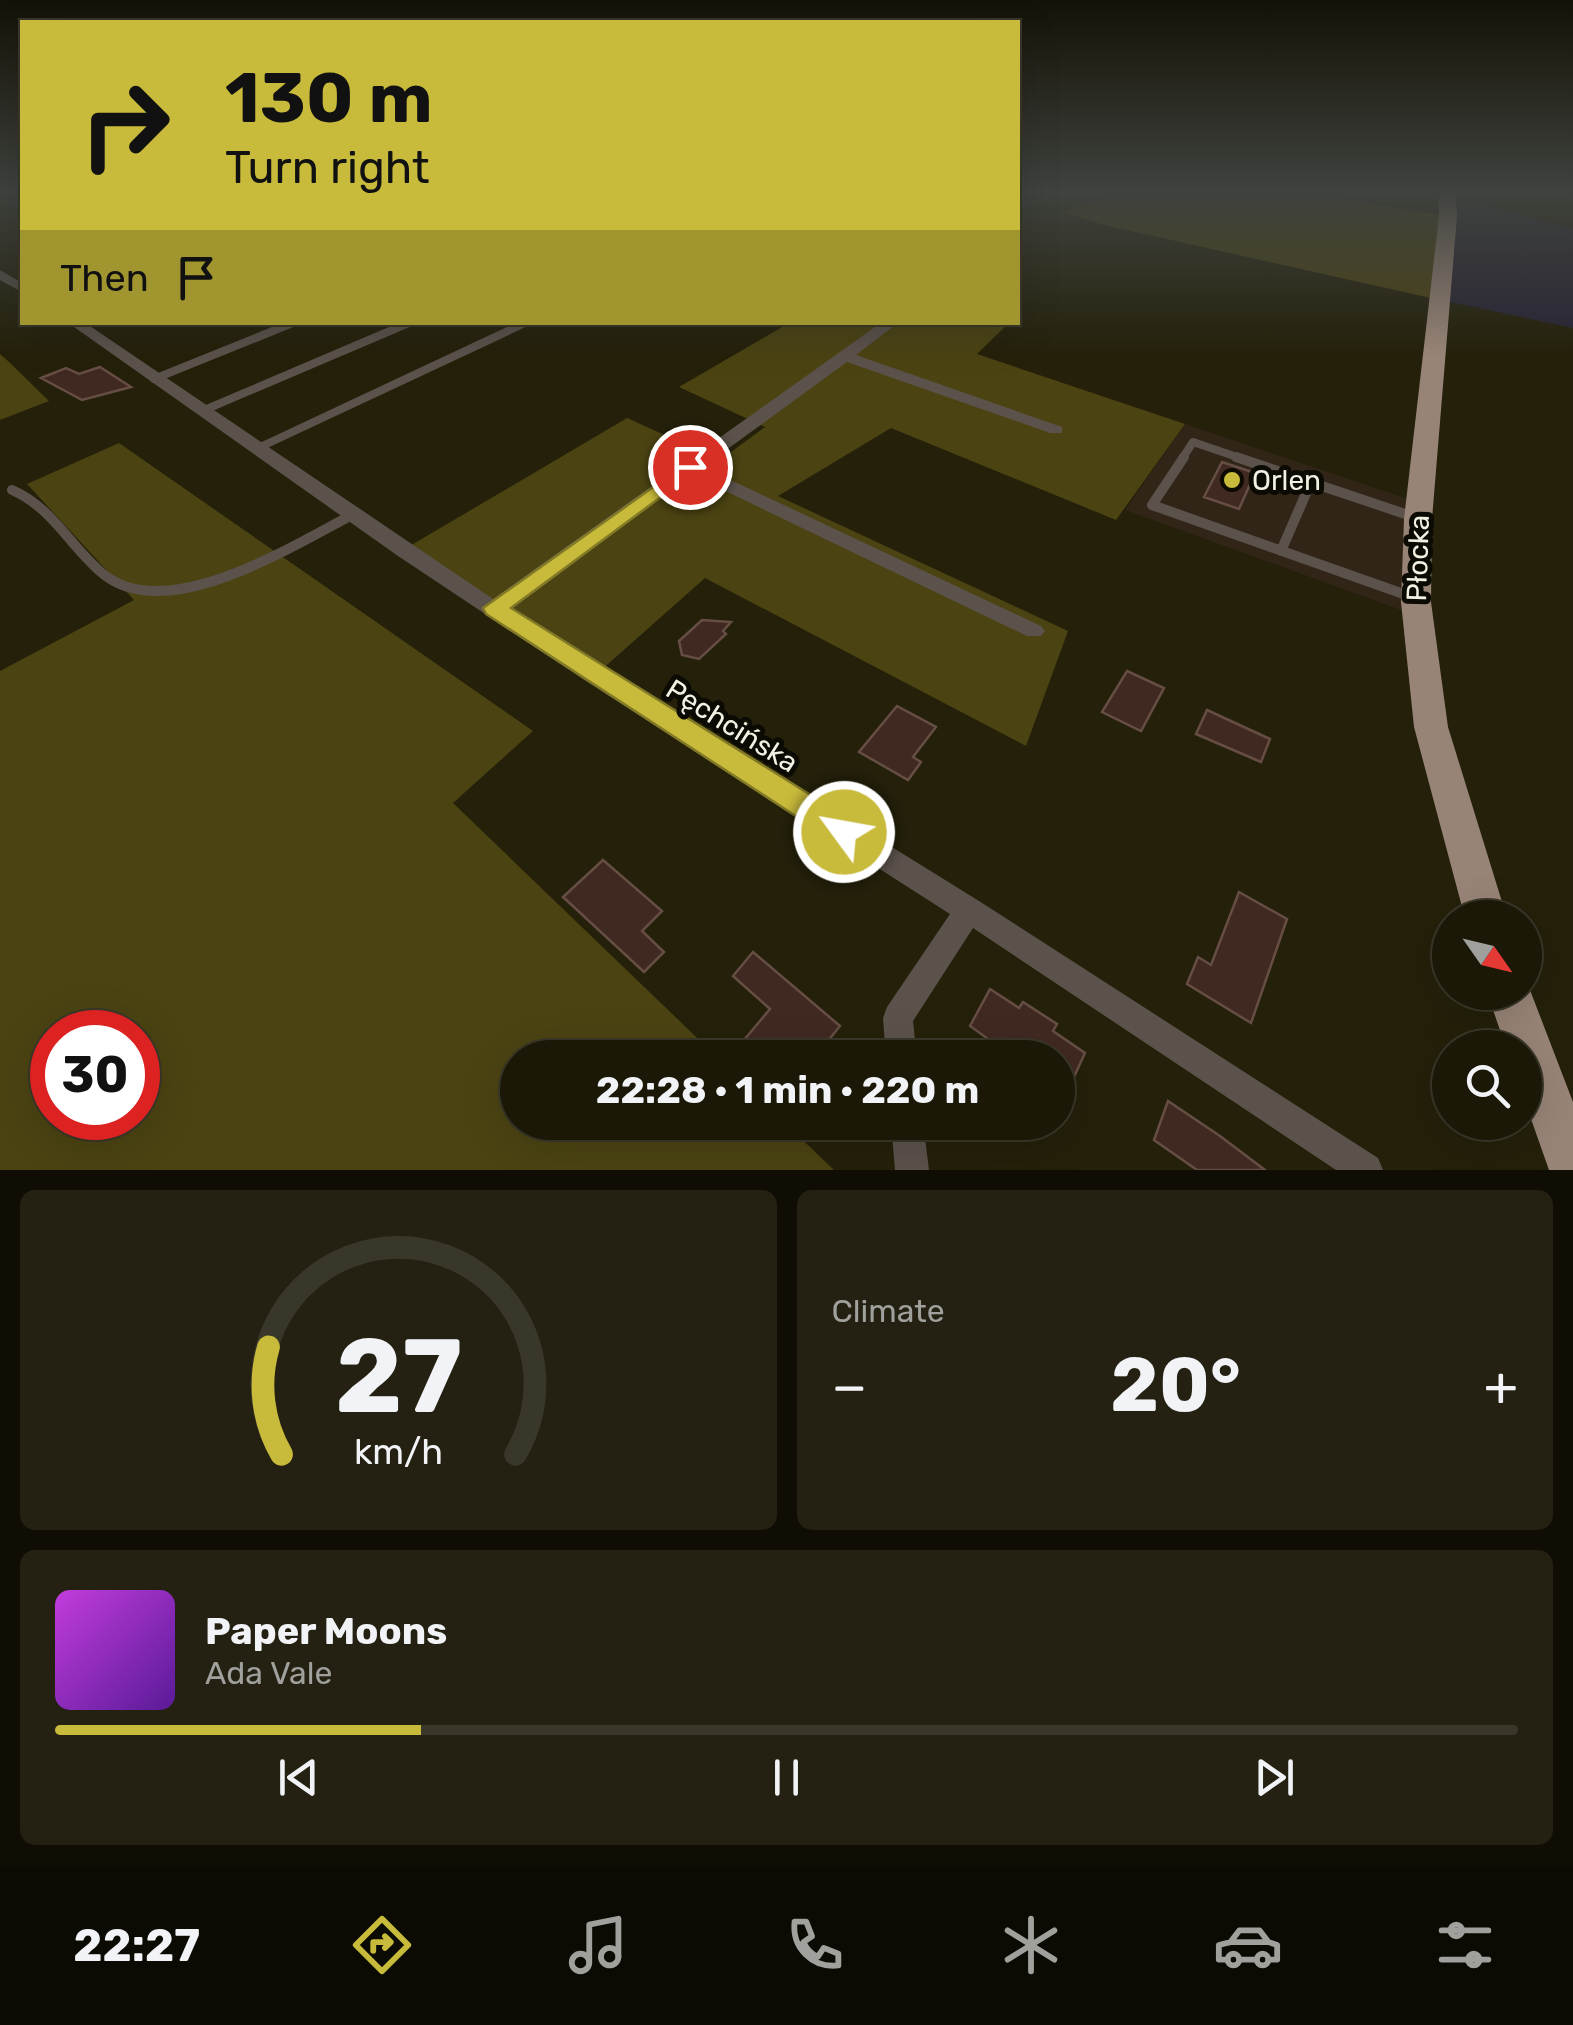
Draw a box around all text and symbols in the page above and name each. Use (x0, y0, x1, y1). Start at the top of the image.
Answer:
text: 130 m (225, 57, 433, 140)
icon: right (60, 60, 190, 190)
text: Turn right (225, 141, 429, 194)
icon: arrive (169, 250, 224, 305)
text: Then (60, 255, 149, 301)
pin (648, 425, 733, 510)
icon: arrive (663, 440, 718, 495)
place label: Orlen (1252, 464, 1321, 497)
marker: Orlen (1221, 469, 1243, 491)
street label: Płocka (1400, 514, 1436, 602)
street label: Pęchcińska (660, 672, 804, 780)
position arrow (792, 780, 896, 884)
north arrow (1432, 900, 1542, 1010)
map controls (1432, 900, 1542, 1140)
speed limit sign: 30 (30, 1010, 160, 1140)
button: search (1432, 1030, 1542, 1140)
text: 22:28 · 1 min · 220 m (596, 1067, 979, 1113)
text: Climate (832, 1292, 945, 1330)
text: 27 (335, 1315, 462, 1438)
text: 20° (1110, 1341, 1241, 1430)
text: − (832, 1354, 867, 1419)
text: + (1484, 1354, 1518, 1419)
text: km/h (354, 1431, 443, 1473)
text: Paper Moons (205, 1608, 447, 1654)
text: Ada Vale (205, 1654, 332, 1692)
icon: previous (271, 1750, 326, 1805)
icon: pause (759, 1750, 814, 1805)
icon: next (1247, 1750, 1302, 1805)
icon: directions (347, 1910, 417, 1980)
icon: music (563, 1910, 633, 1980)
icon: phone (780, 1910, 850, 1980)
icon: climate (996, 1910, 1066, 1980)
icon: car (1213, 1910, 1283, 1980)
icon: filters (1430, 1910, 1500, 1980)
text: 22:27 (73, 1919, 200, 1972)

